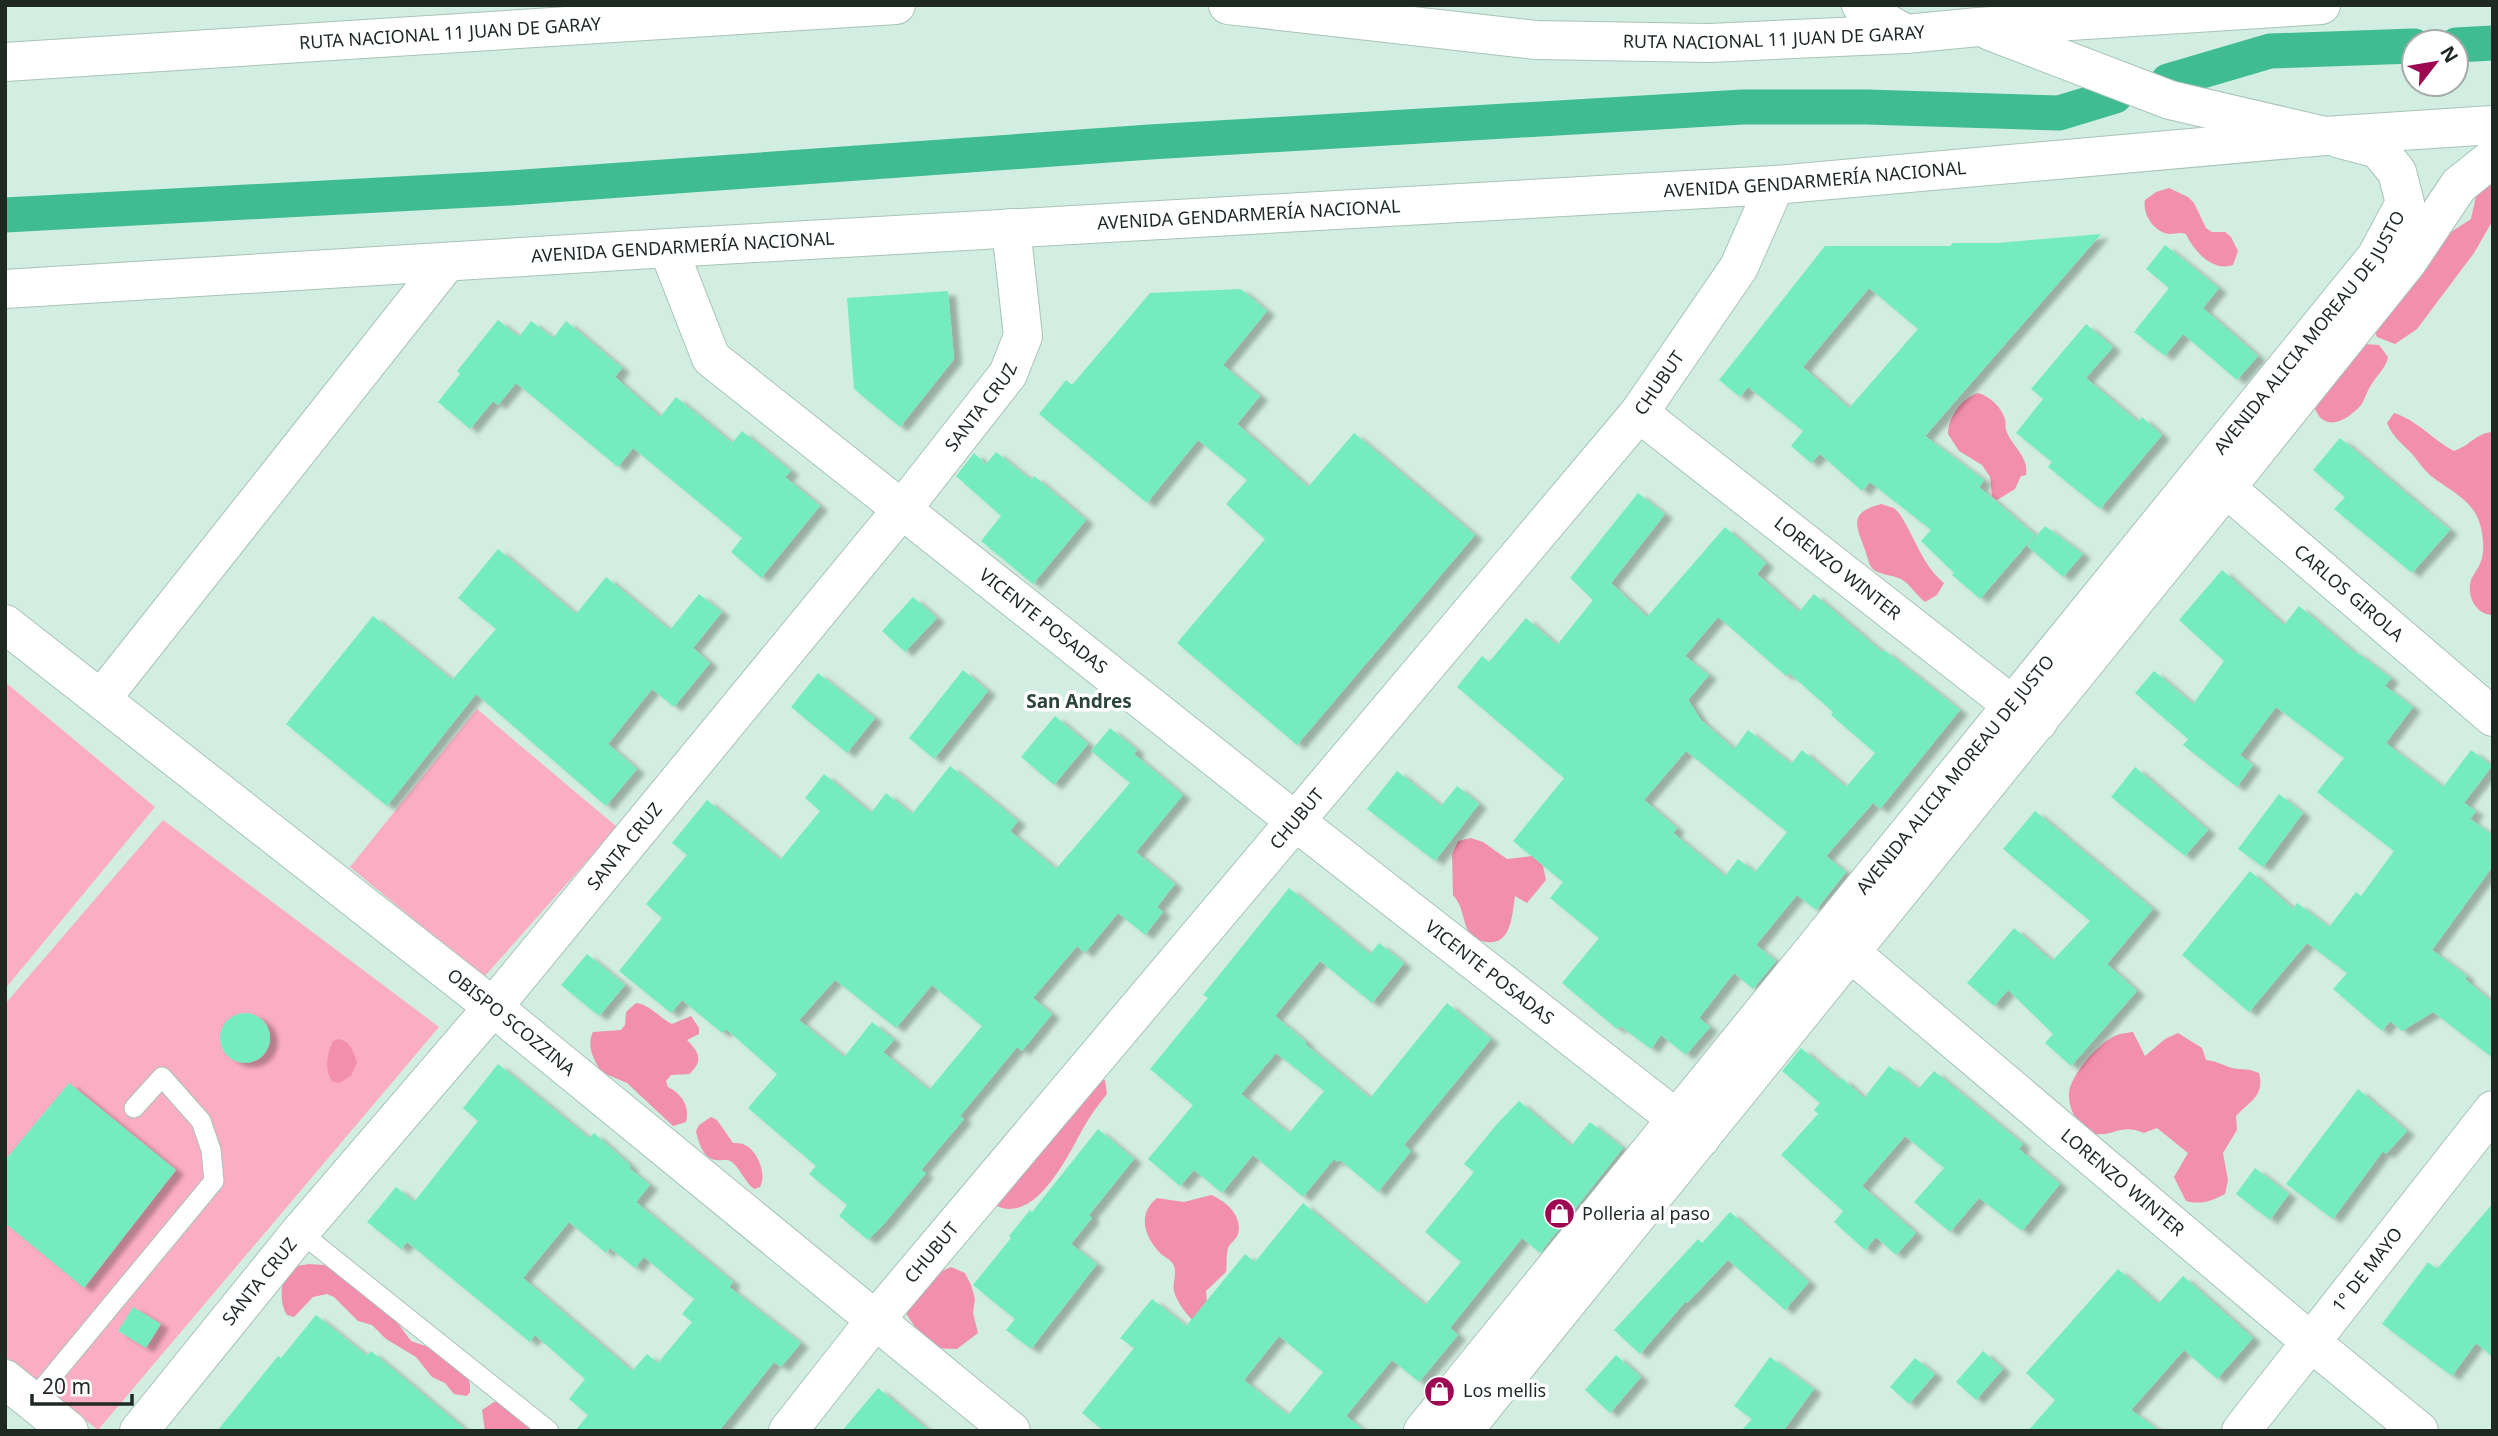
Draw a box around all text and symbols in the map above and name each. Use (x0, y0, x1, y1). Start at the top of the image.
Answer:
street label: RUTA NACIONAL 11 JUAN DE GARAY (298, 11, 603, 54)
street label: RUTA NACIONAL 11 JUAN DE GARAY (1623, 19, 1927, 54)
north arrow (2400, 28, 2470, 98)
text: N (2434, 41, 2465, 68)
street label: AVENIDA GENDARMERÍA NACIONAL (1663, 155, 1967, 202)
street label: AVENIDA GENDARMERÍA NACIONAL (1096, 193, 1401, 235)
street label: AVENIDA ALICIA MOREAU DE JUSTO (2208, 206, 2410, 459)
street label: AVENIDA GENDARMERÍA NACIONAL (530, 226, 835, 267)
street label: CHUBUT (1628, 346, 1689, 419)
street label: SANTA CRUZ (939, 359, 1022, 456)
street label: LORENZO WINTER (1770, 510, 1906, 625)
street label: CARLOS GIROLA (2289, 539, 2410, 647)
street label: VICENTE POSADAS (975, 562, 1113, 679)
street label: AVENIDA ALICIA MOREAU DE JUSTO (1850, 650, 2059, 899)
district label: San Andres (1026, 688, 1132, 714)
street label: CHUBUT (1264, 783, 1329, 854)
street label: SANTA CRUZ (581, 797, 667, 895)
street label: VICENTE POSADAS (1421, 914, 1559, 1030)
street label: OBISPO SCOZZINA (443, 963, 581, 1081)
street label: LORENZO WINTER (2056, 1123, 2190, 1241)
shop icon: Polleria al paso (1542, 1197, 1576, 1231)
place label: Polleria al paso (1582, 1201, 1710, 1225)
street label: CHUBUT (898, 1217, 964, 1288)
street label: 1° DE MAYO (2326, 1222, 2407, 1316)
street label: SANTA CRUZ (216, 1232, 302, 1330)
scale bar (32, 1362, 131, 1406)
text: 20 m (42, 1372, 91, 1400)
shop icon: Los mellis (1423, 1374, 1457, 1408)
place label: Los mellis (1463, 1378, 1546, 1402)

